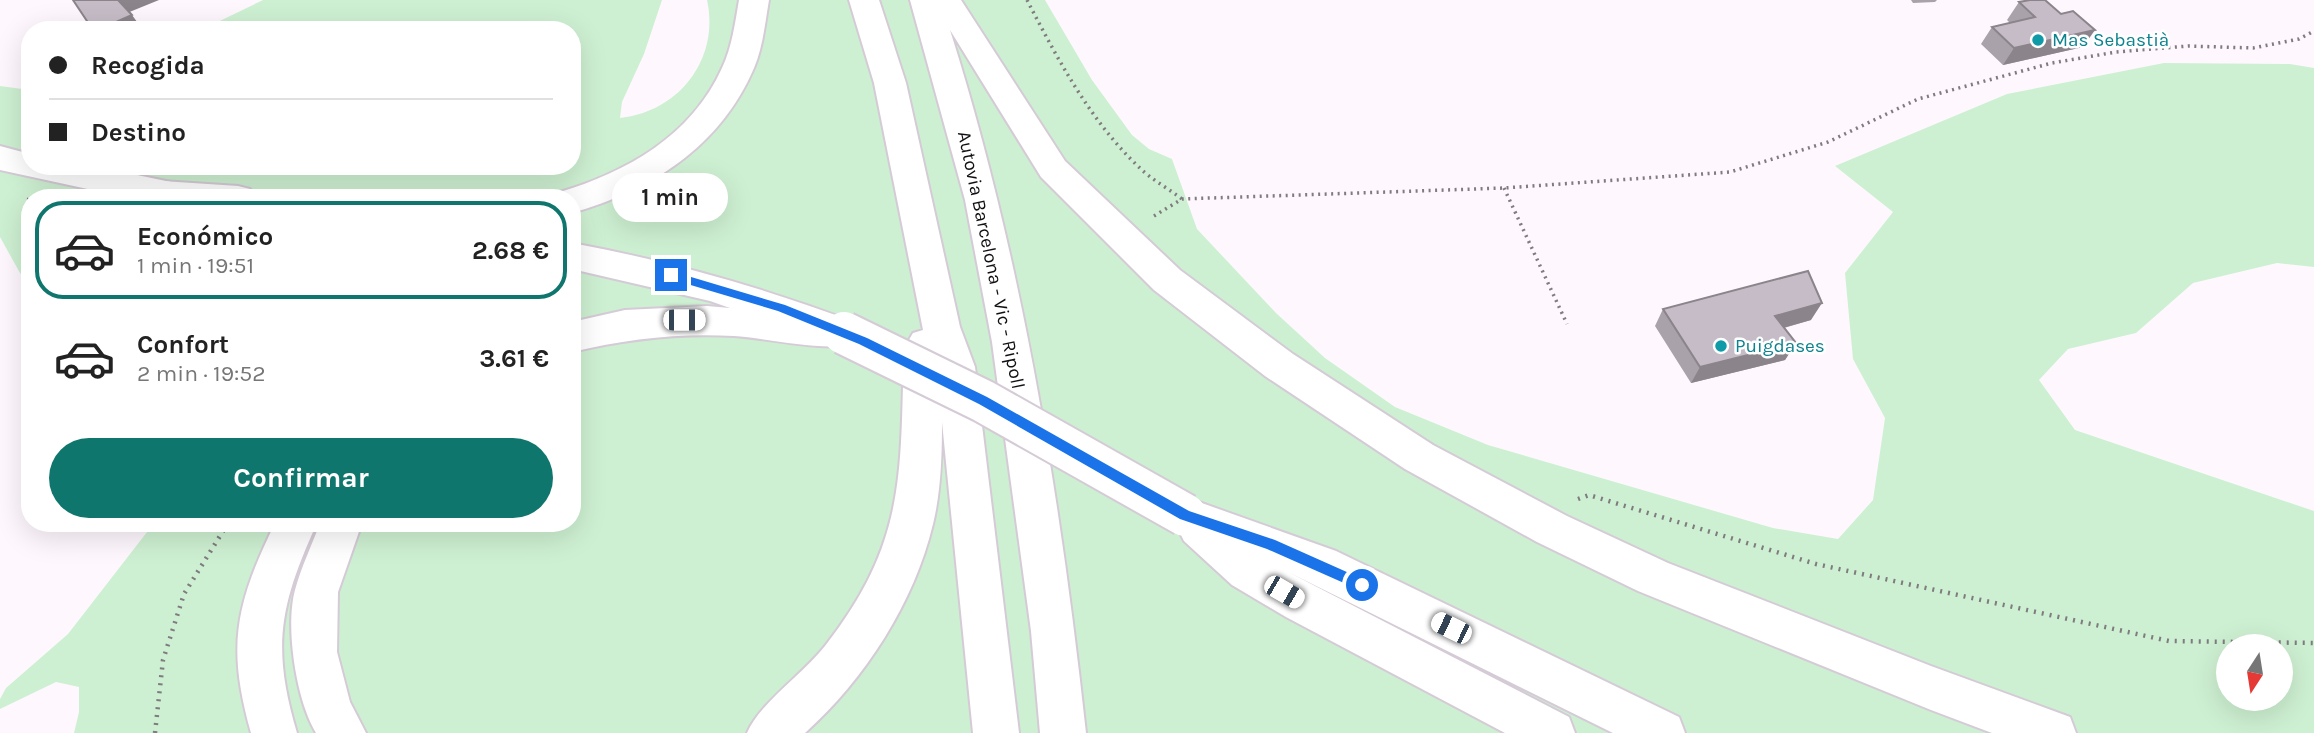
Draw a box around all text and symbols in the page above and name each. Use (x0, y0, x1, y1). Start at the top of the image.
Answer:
place label: Mas Sebastià (2052, 29, 2169, 51)
marker: Mas Sebastià (2030, 32, 2046, 48)
text: Recogida (91, 50, 205, 81)
text: Destino (91, 117, 186, 148)
street label: Autovia Barcelona - Vic - Ripoll (953, 129, 1029, 391)
callout: 1 min (613, 174, 729, 222)
text: 1 min (641, 184, 699, 211)
icon: car (53, 219, 116, 282)
text: Económico (137, 221, 273, 252)
text: 2.68 € (472, 235, 549, 266)
text: 1 min · 19:51 (137, 252, 254, 279)
route end (655, 259, 687, 291)
car (664, 310, 706, 331)
icon: car (53, 327, 116, 390)
text: Confort (137, 329, 229, 360)
place label: Puigdases (1735, 335, 1825, 357)
marker: Puigdases (1713, 338, 1729, 354)
text: 3.61 € (479, 343, 549, 374)
text: 2 min · 19:52 (137, 360, 266, 387)
button: Confirmar (49, 438, 553, 518)
route start (1346, 569, 1378, 601)
car (1261, 572, 1308, 612)
car (1428, 609, 1475, 647)
north arrow (2216, 634, 2292, 710)
map controls (2216, 634, 2293, 711)

